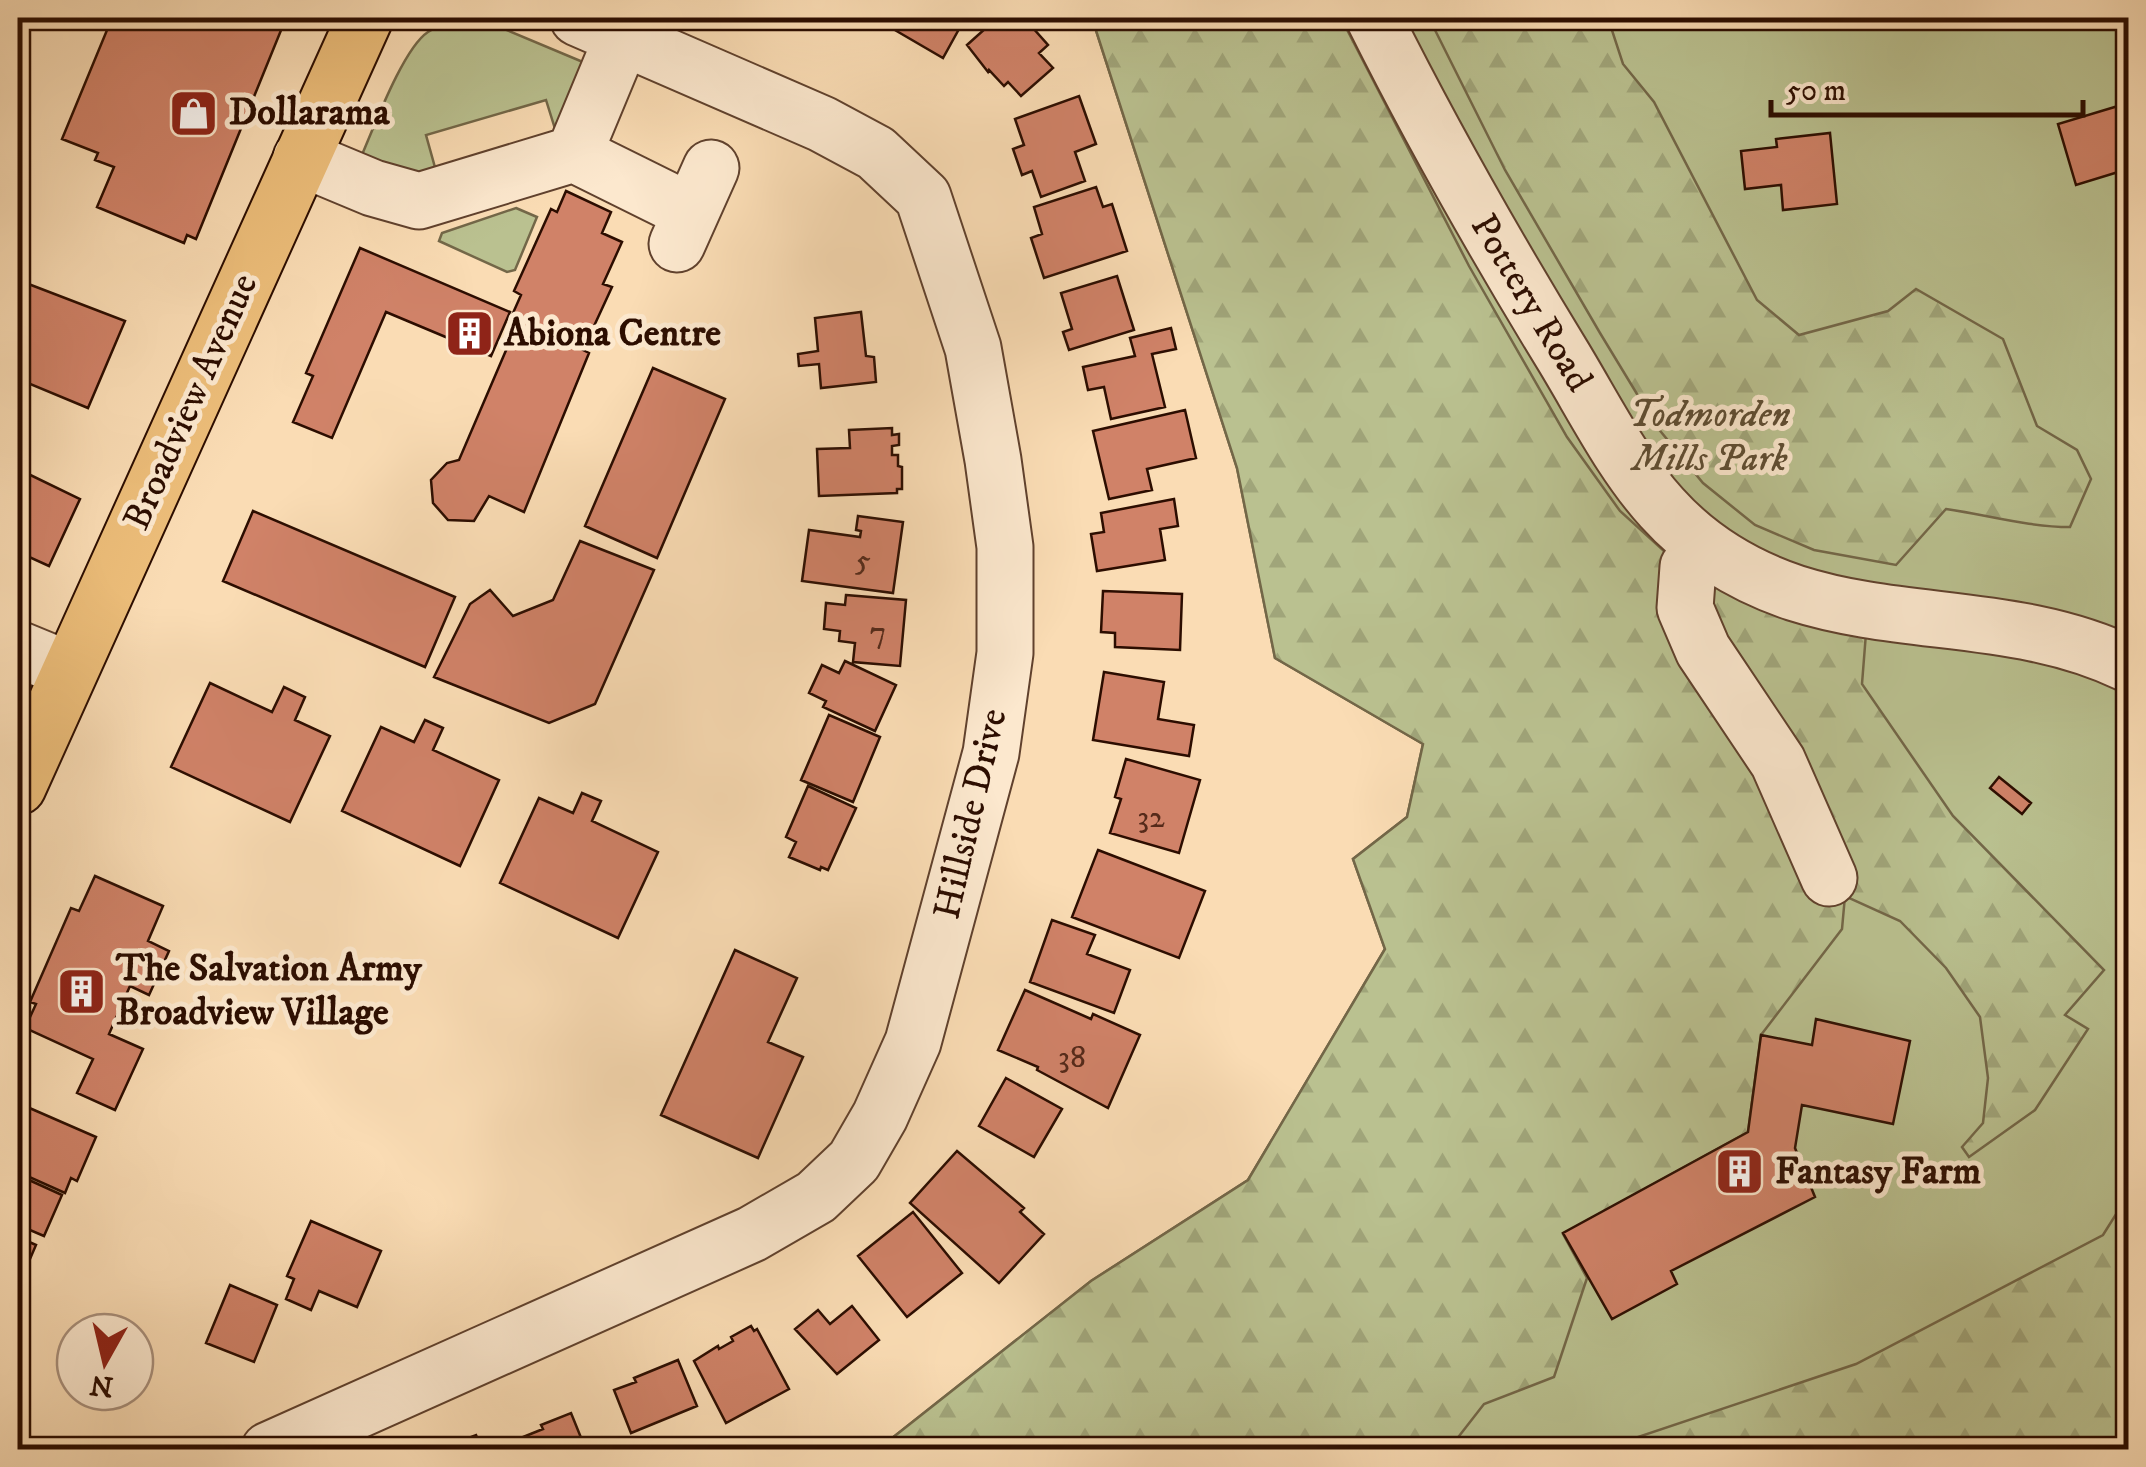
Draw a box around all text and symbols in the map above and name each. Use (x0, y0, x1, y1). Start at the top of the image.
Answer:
scale bar (1771, 55, 2084, 117)
text: 50 m (1786, 73, 1846, 110)
shop icon: Dollarama (168, 87, 220, 139)
place label: Dollarama (229, 89, 390, 137)
street label: Pottery Road (1459, 205, 1603, 401)
street label: Broadview Avenue (113, 266, 269, 538)
building icon: Abiona Centre (443, 308, 495, 360)
place label: Abiona Centre (503, 310, 721, 358)
park label: Todmorden Mills Park (1629, 391, 1791, 483)
house number: 5 (855, 541, 871, 581)
house number: 7 (870, 613, 886, 653)
street label: Hillside Drive (923, 704, 1019, 924)
house number: 32 (1137, 798, 1165, 838)
place label: The Salvation Army Broadview Village (115, 945, 423, 1037)
building icon: The Salvation Army Broadview Village (55, 965, 107, 1017)
house number: 38 (1058, 1038, 1086, 1078)
building icon: Fantasy Farm (1714, 1146, 1766, 1198)
place label: Fantasy Farm (1775, 1148, 1982, 1196)
north arrow (55, 1312, 155, 1412)
text: N (88, 1366, 116, 1404)

